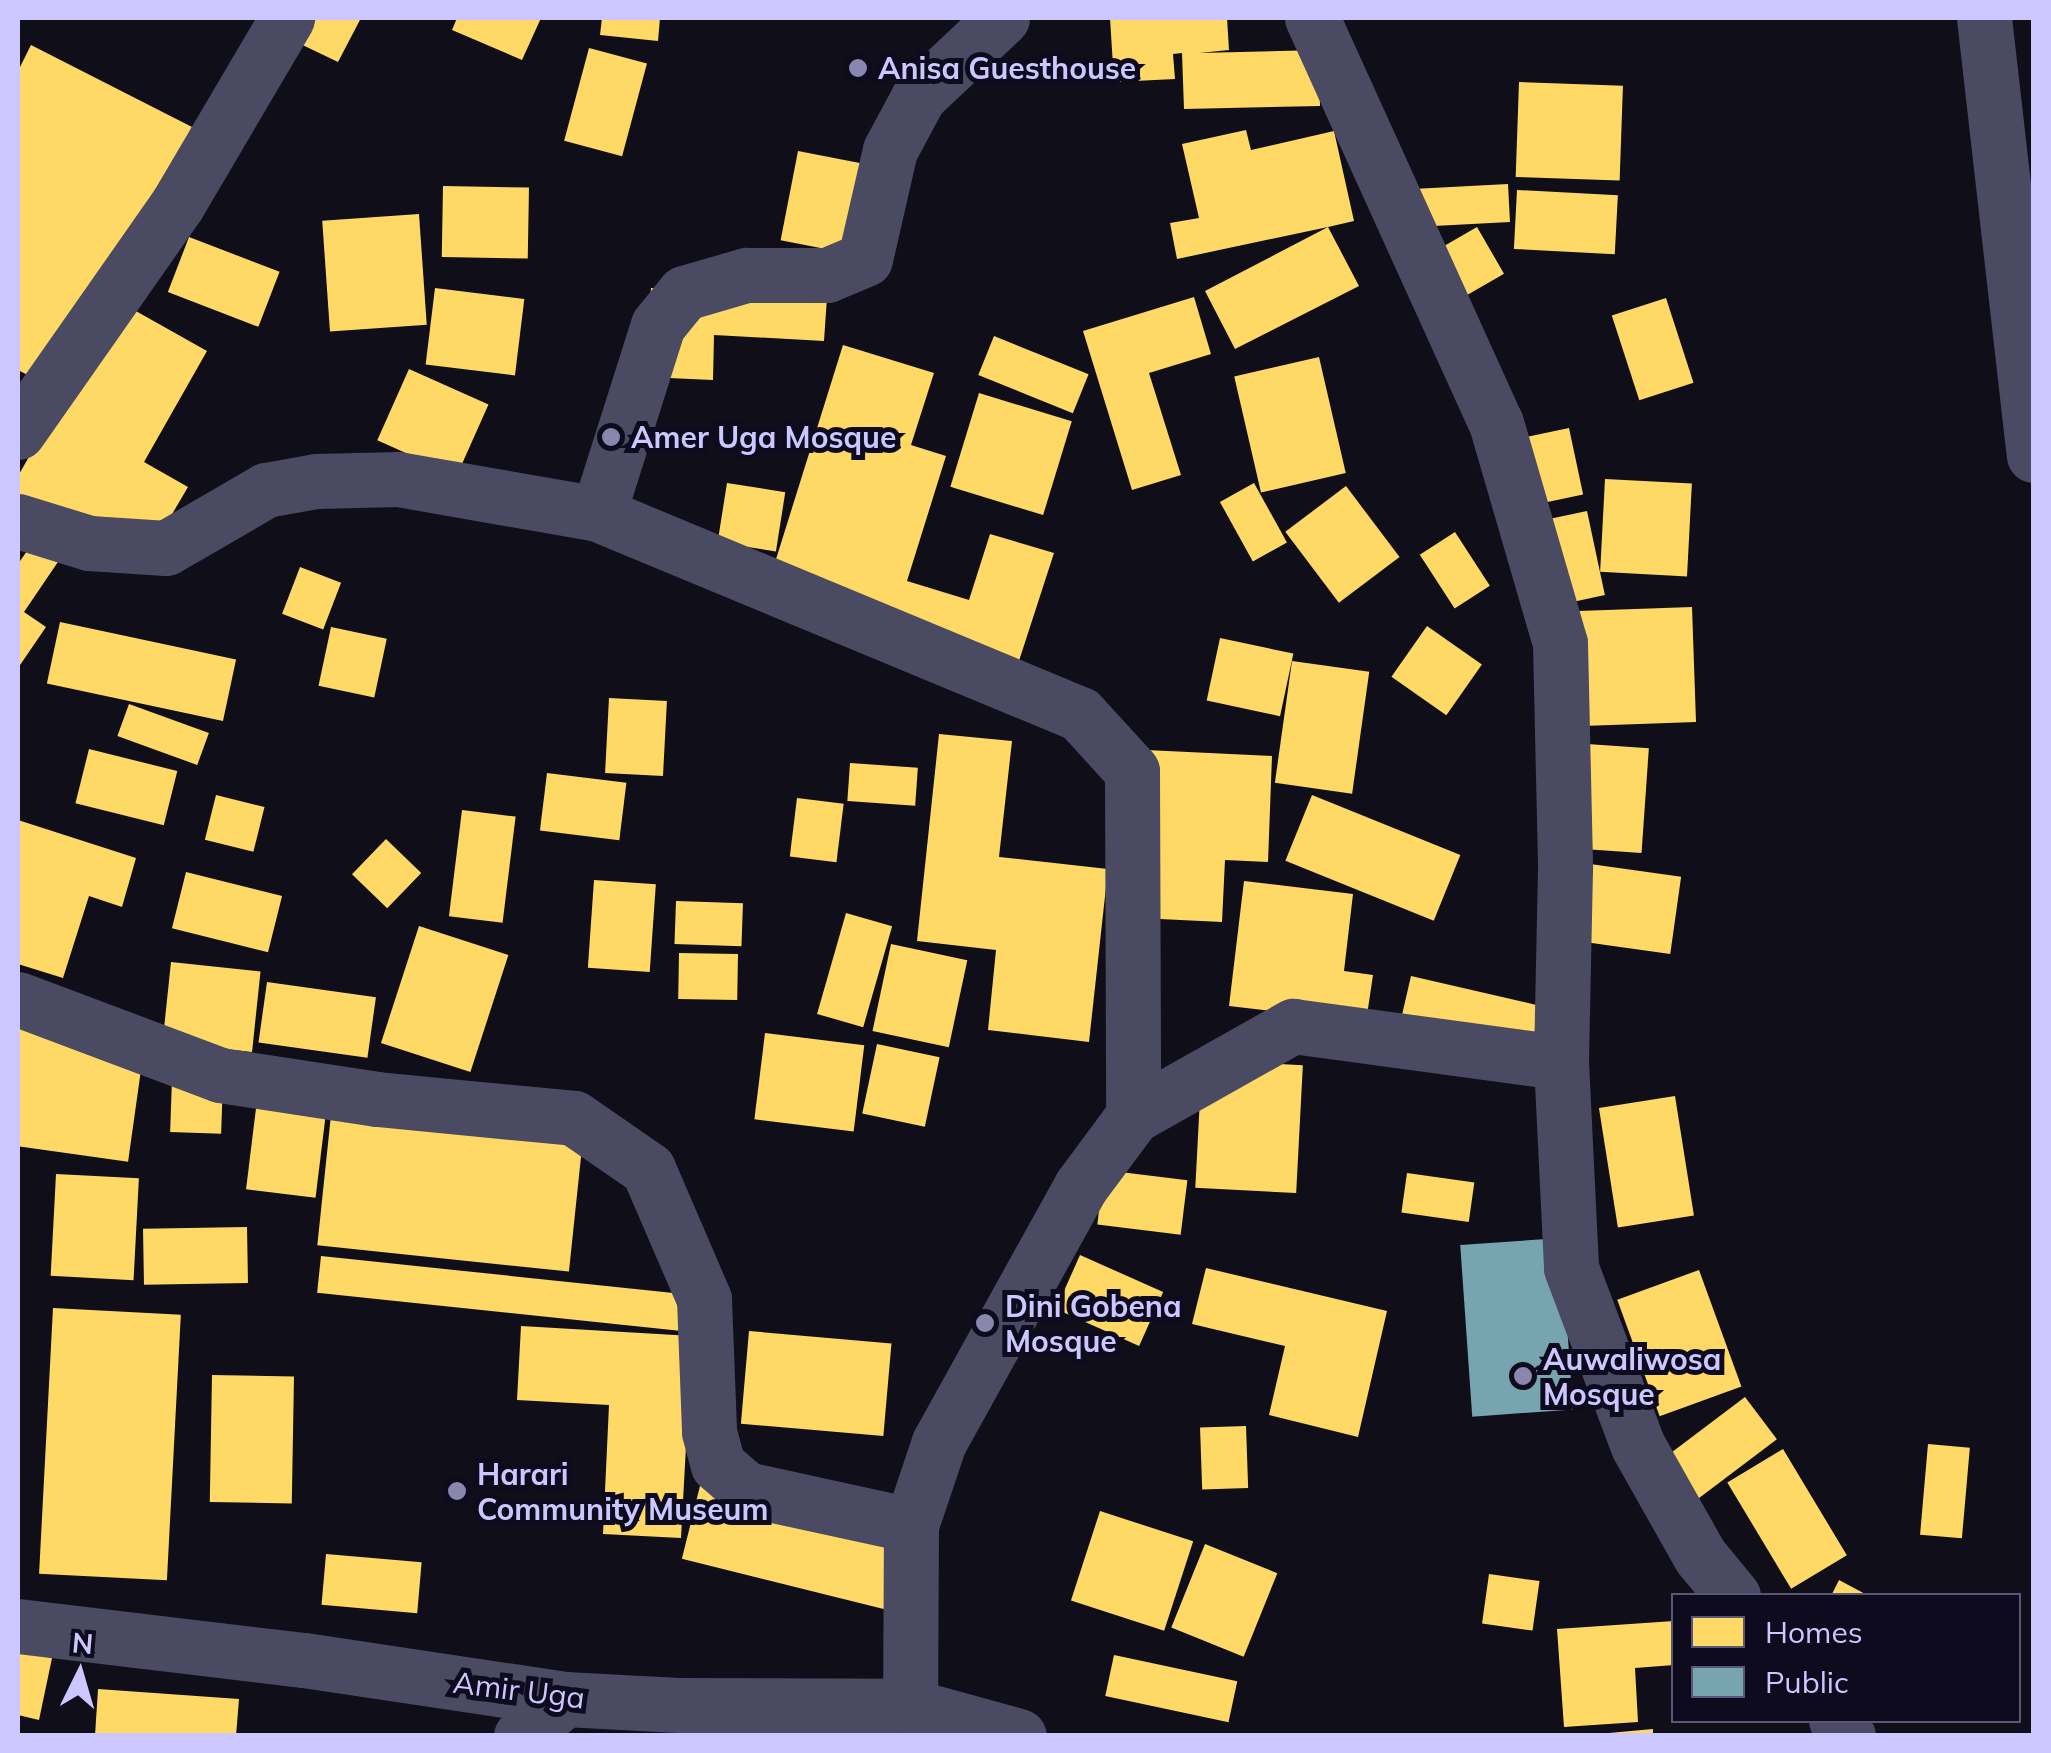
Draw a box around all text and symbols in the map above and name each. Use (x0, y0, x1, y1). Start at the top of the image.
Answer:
place label: Anisa Guesthouse (878, 50, 1136, 86)
marker: Anisa Guesthouse (847, 57, 869, 79)
place label: Amer Uga Mosque (631, 419, 896, 455)
marker: Amer Uga Mosque (600, 426, 622, 448)
place label: Dini Gobena Mosque (1005, 1288, 1182, 1358)
marker: Dini Gobena Mosque (974, 1312, 996, 1334)
place label: Auwaliwosa Mosque (1543, 1341, 1721, 1412)
marker: Auwaliwosa Mosque (1512, 1365, 1534, 1387)
place label: Harari Community Museum (477, 1456, 768, 1526)
marker: Harari Community Museum (446, 1480, 468, 1502)
legend (1671, 1593, 2021, 1723)
text: Homes (1765, 1613, 1863, 1651)
north arrow (30, 1623, 130, 1723)
text: N (71, 1624, 95, 1661)
text: Public (1765, 1663, 1849, 1701)
street label: Amir Uga (451, 1664, 587, 1716)

